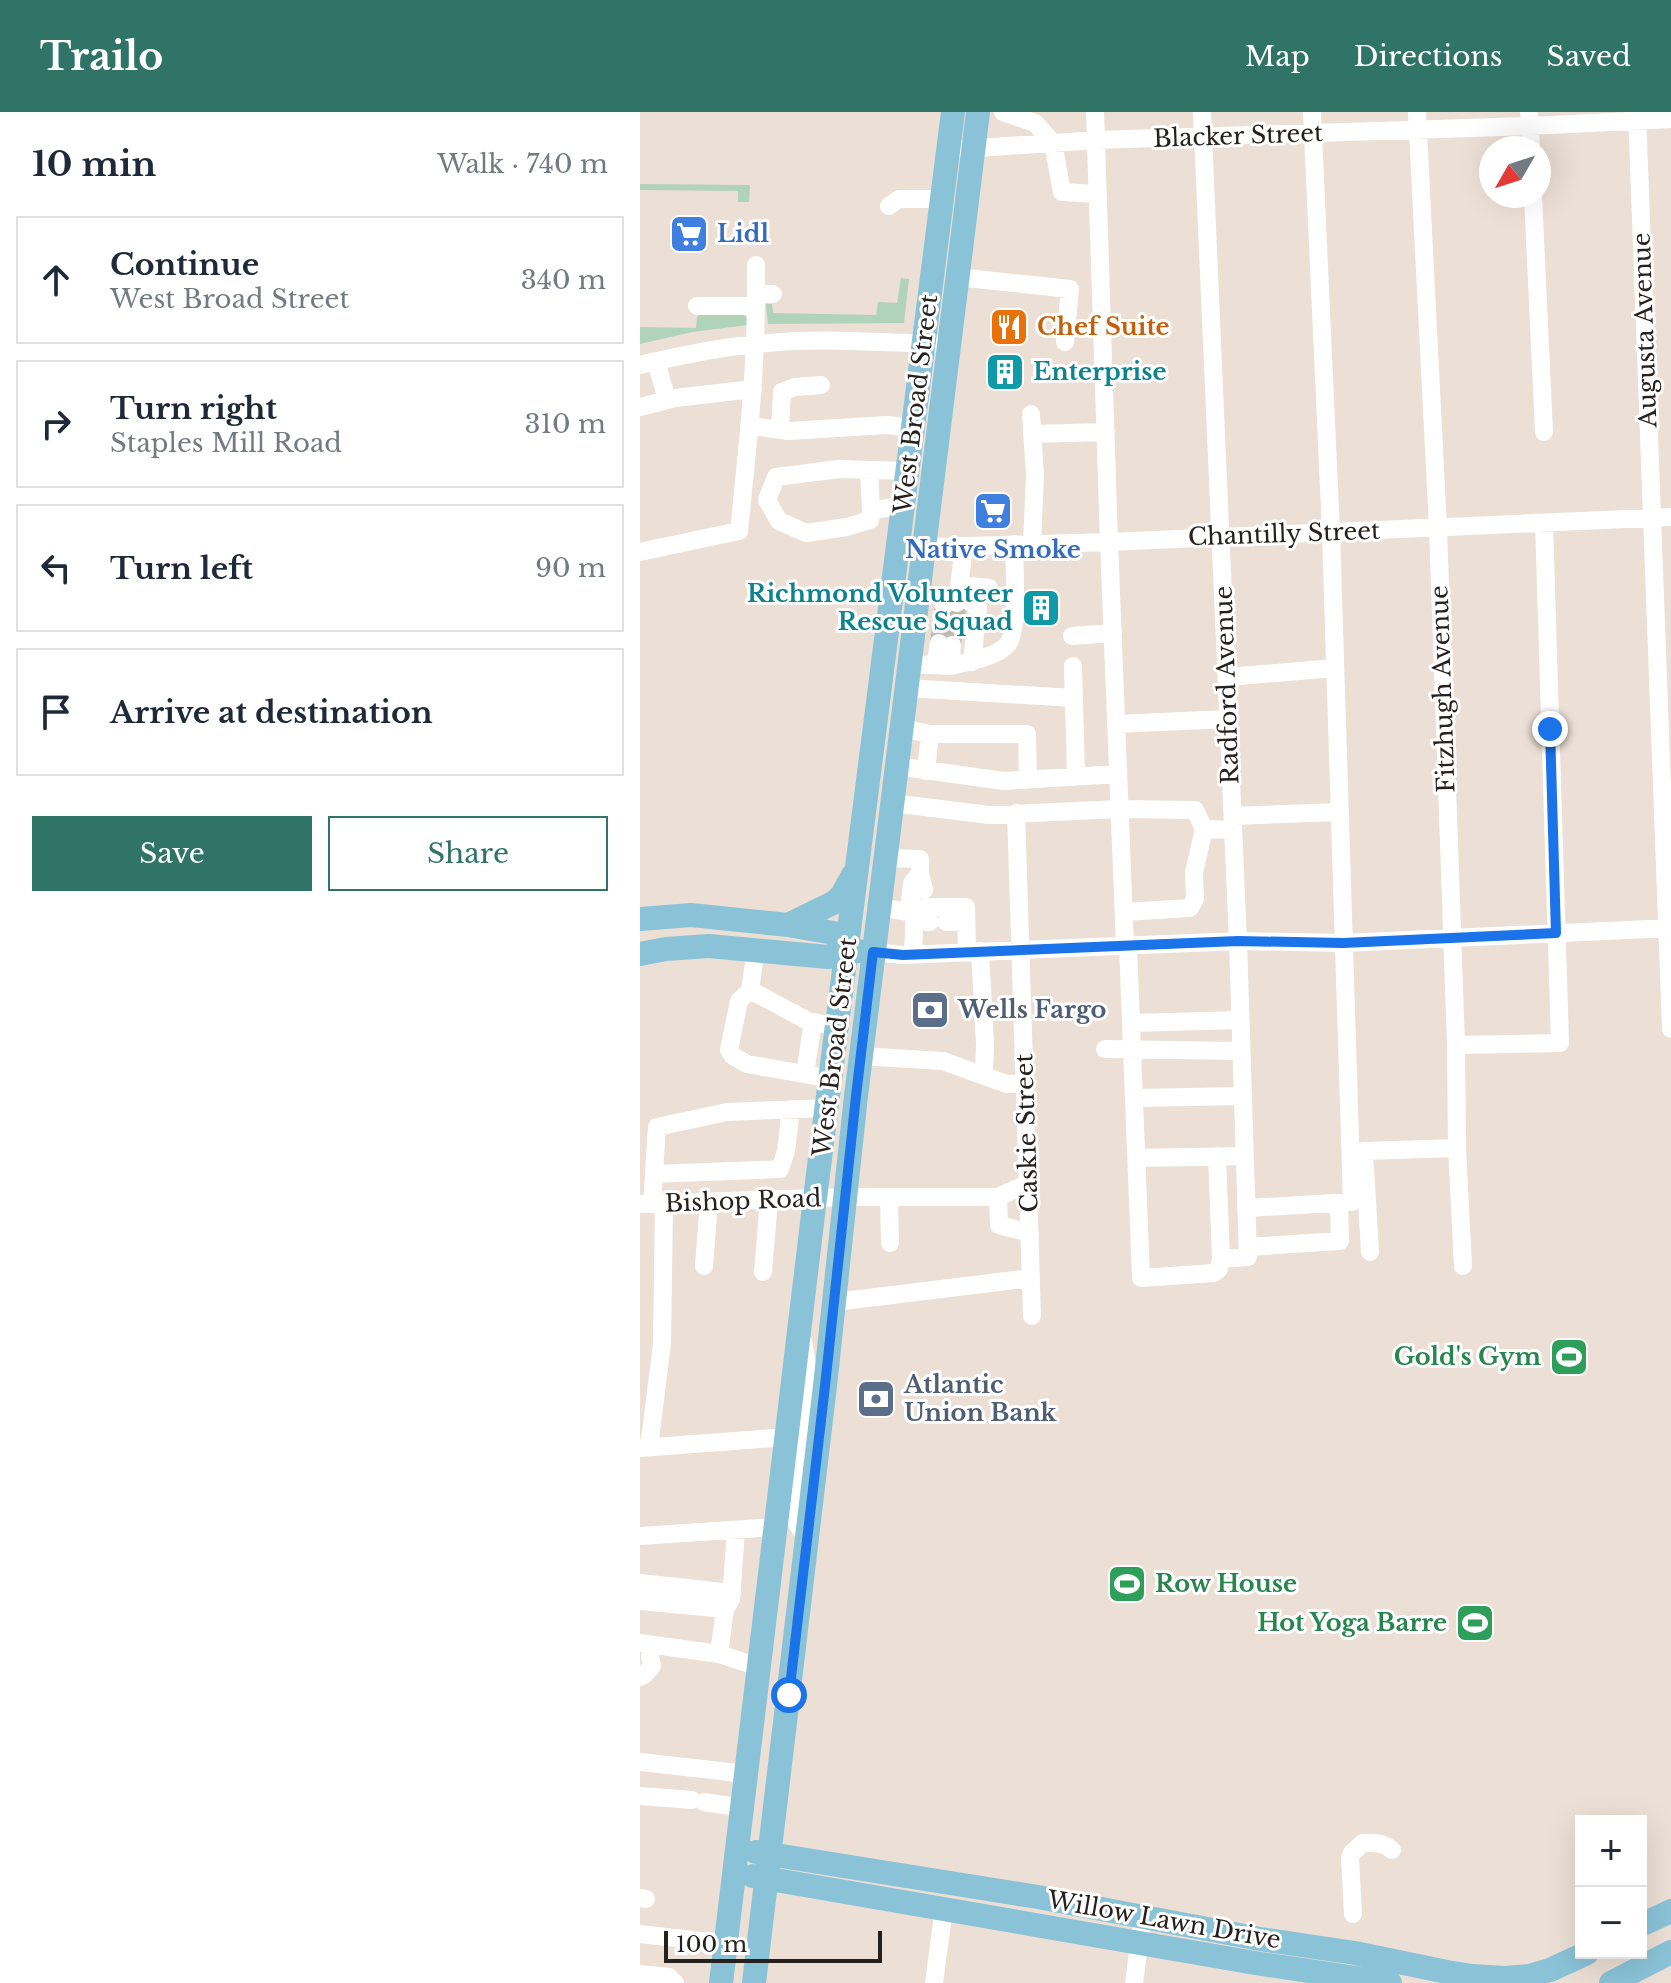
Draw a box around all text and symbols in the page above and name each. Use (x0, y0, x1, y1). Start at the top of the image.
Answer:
text: Trailo (40, 33, 163, 80)
text: Map (1245, 39, 1310, 74)
text: Directions (1354, 39, 1503, 74)
text: Saved (1547, 39, 1631, 74)
street label: Blacker Street (1153, 118, 1323, 153)
north arrow (1479, 136, 1551, 208)
text: 10 min (32, 143, 156, 185)
text: Walk · 740 m (437, 148, 608, 180)
supermarket icon: Lidl (668, 213, 710, 255)
place label: Lidl (717, 219, 769, 248)
street label: Augusta Avenue (1627, 232, 1662, 429)
text: Continue (110, 246, 259, 283)
icon: ahead (34, 258, 78, 302)
text: 340 m (521, 264, 606, 296)
text: West Broad Street (110, 283, 349, 315)
street label: West Broad Street (888, 293, 943, 516)
restaurant icon: Chef Suite (988, 306, 1030, 348)
place label: Chef Suite (1037, 312, 1170, 341)
building icon: Enterprise (984, 351, 1026, 393)
place label: Enterprise (1033, 357, 1167, 386)
text: Turn right (110, 390, 277, 427)
icon: right (34, 402, 78, 446)
text: 310 m (524, 408, 606, 440)
text: Staples Mill Road (110, 427, 342, 459)
supermarket icon: Native Smoke (972, 490, 1014, 532)
street label: Chantilly Street (1188, 516, 1380, 551)
place label: Native Smoke (905, 535, 1081, 564)
icon: left (34, 546, 78, 590)
text: Turn left (110, 550, 253, 587)
text: 90 m (535, 552, 606, 584)
place label: Richmond Volunteer Rescue Squad (747, 579, 1013, 636)
street label: Radford Avenue (1209, 585, 1244, 785)
street label: Fitzhugh Avenue (1424, 585, 1461, 793)
building icon: Richmond Volunteer Rescue Squad (1020, 587, 1062, 629)
icon: arrive (34, 690, 78, 734)
text: Arrive at destination (110, 694, 433, 731)
route end (1532, 711, 1568, 747)
button: Save (32, 816, 312, 891)
button: Share (328, 816, 608, 891)
street label: West Broad Street (807, 936, 862, 1159)
bank icon: Wells Fargo (909, 989, 951, 1031)
place label: Wells Fargo (957, 995, 1106, 1024)
street label: Caskie Street (1009, 1053, 1044, 1213)
street label: Bishop Road (664, 1183, 822, 1218)
sports icon: Gold's Gym (1548, 1336, 1590, 1378)
place label: Gold's Gym (1394, 1342, 1541, 1371)
place label: Atlantic Union Bank (903, 1370, 1058, 1427)
bank icon: Atlantic Union Bank (855, 1378, 897, 1420)
sports icon: Row House (1106, 1563, 1148, 1605)
place label: Row House (1155, 1569, 1297, 1598)
sports icon: Hot Yoga Barre (1454, 1602, 1496, 1644)
place label: Hot Yoga Barre (1257, 1608, 1447, 1637)
route start (771, 1677, 807, 1713)
map controls (1575, 1815, 1647, 1959)
button: + (1575, 1815, 1647, 1887)
street label: Willow Lawn Drive (1044, 1885, 1283, 1954)
button: − (1575, 1887, 1647, 1959)
scale bar (664, 1927, 882, 1963)
text: 100 m (676, 1931, 747, 1958)

